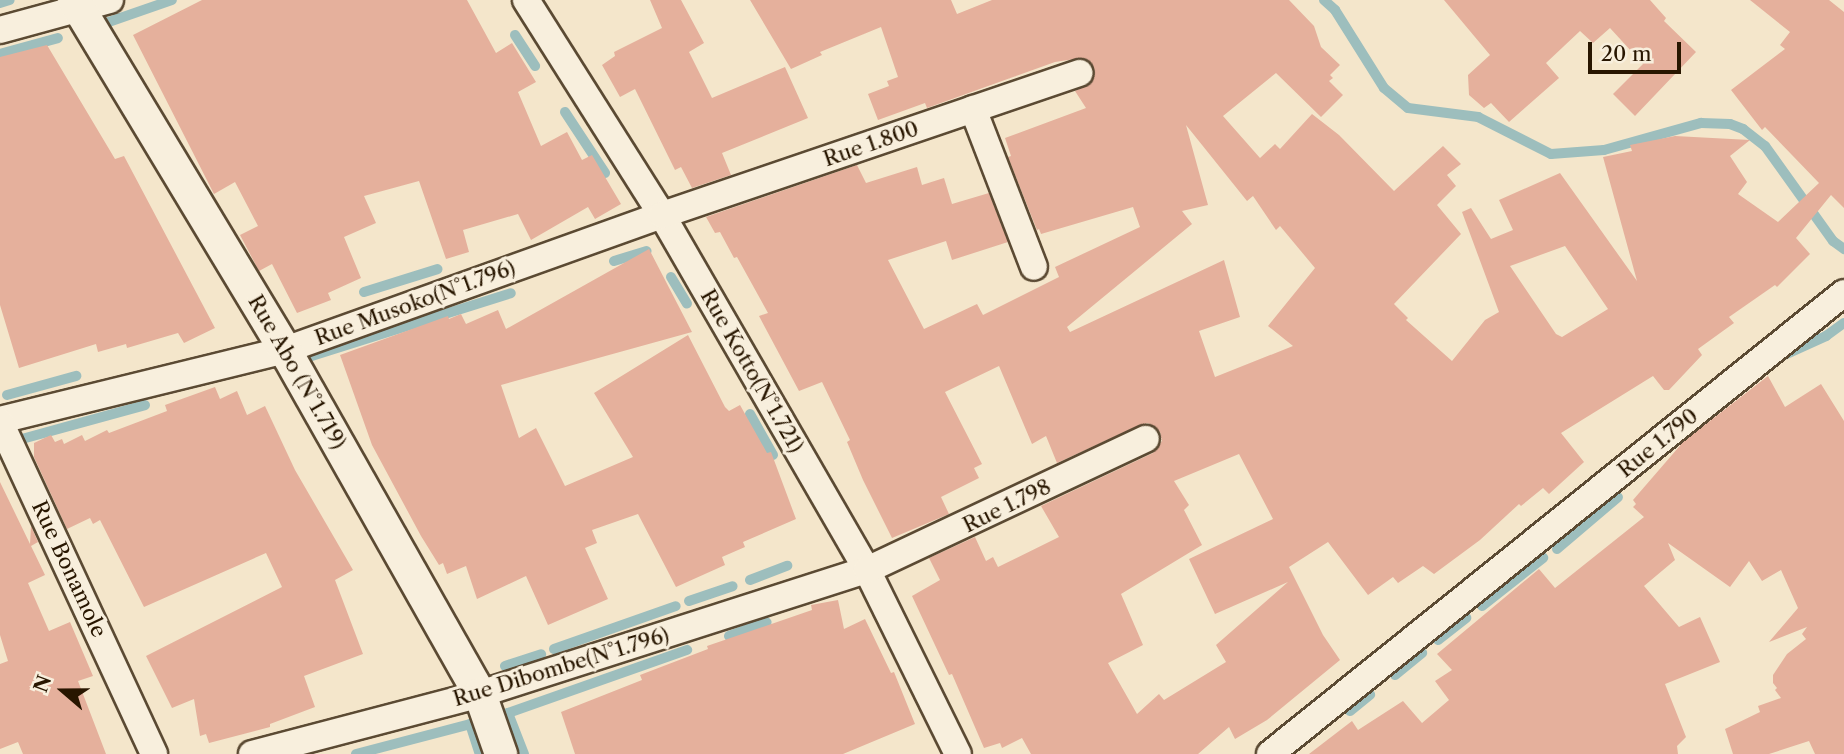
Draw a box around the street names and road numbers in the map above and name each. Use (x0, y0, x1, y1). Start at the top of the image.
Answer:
street label: Rue 1.800 (820, 116, 922, 172)
street label: Rue Musoko(N°1.796) (311, 255, 519, 351)
street label: Rue Kotto(N°1.721) (695, 285, 809, 457)
street label: Rue Abo (N°1.719) (242, 290, 352, 454)
street label: Rue 1.790 (1613, 403, 1703, 483)
street label: Rue 1.798 (959, 474, 1055, 538)
street label: Rue Bonamole (26, 497, 112, 641)
street label: Rue Dibombe(N°1.796) (450, 622, 672, 712)

